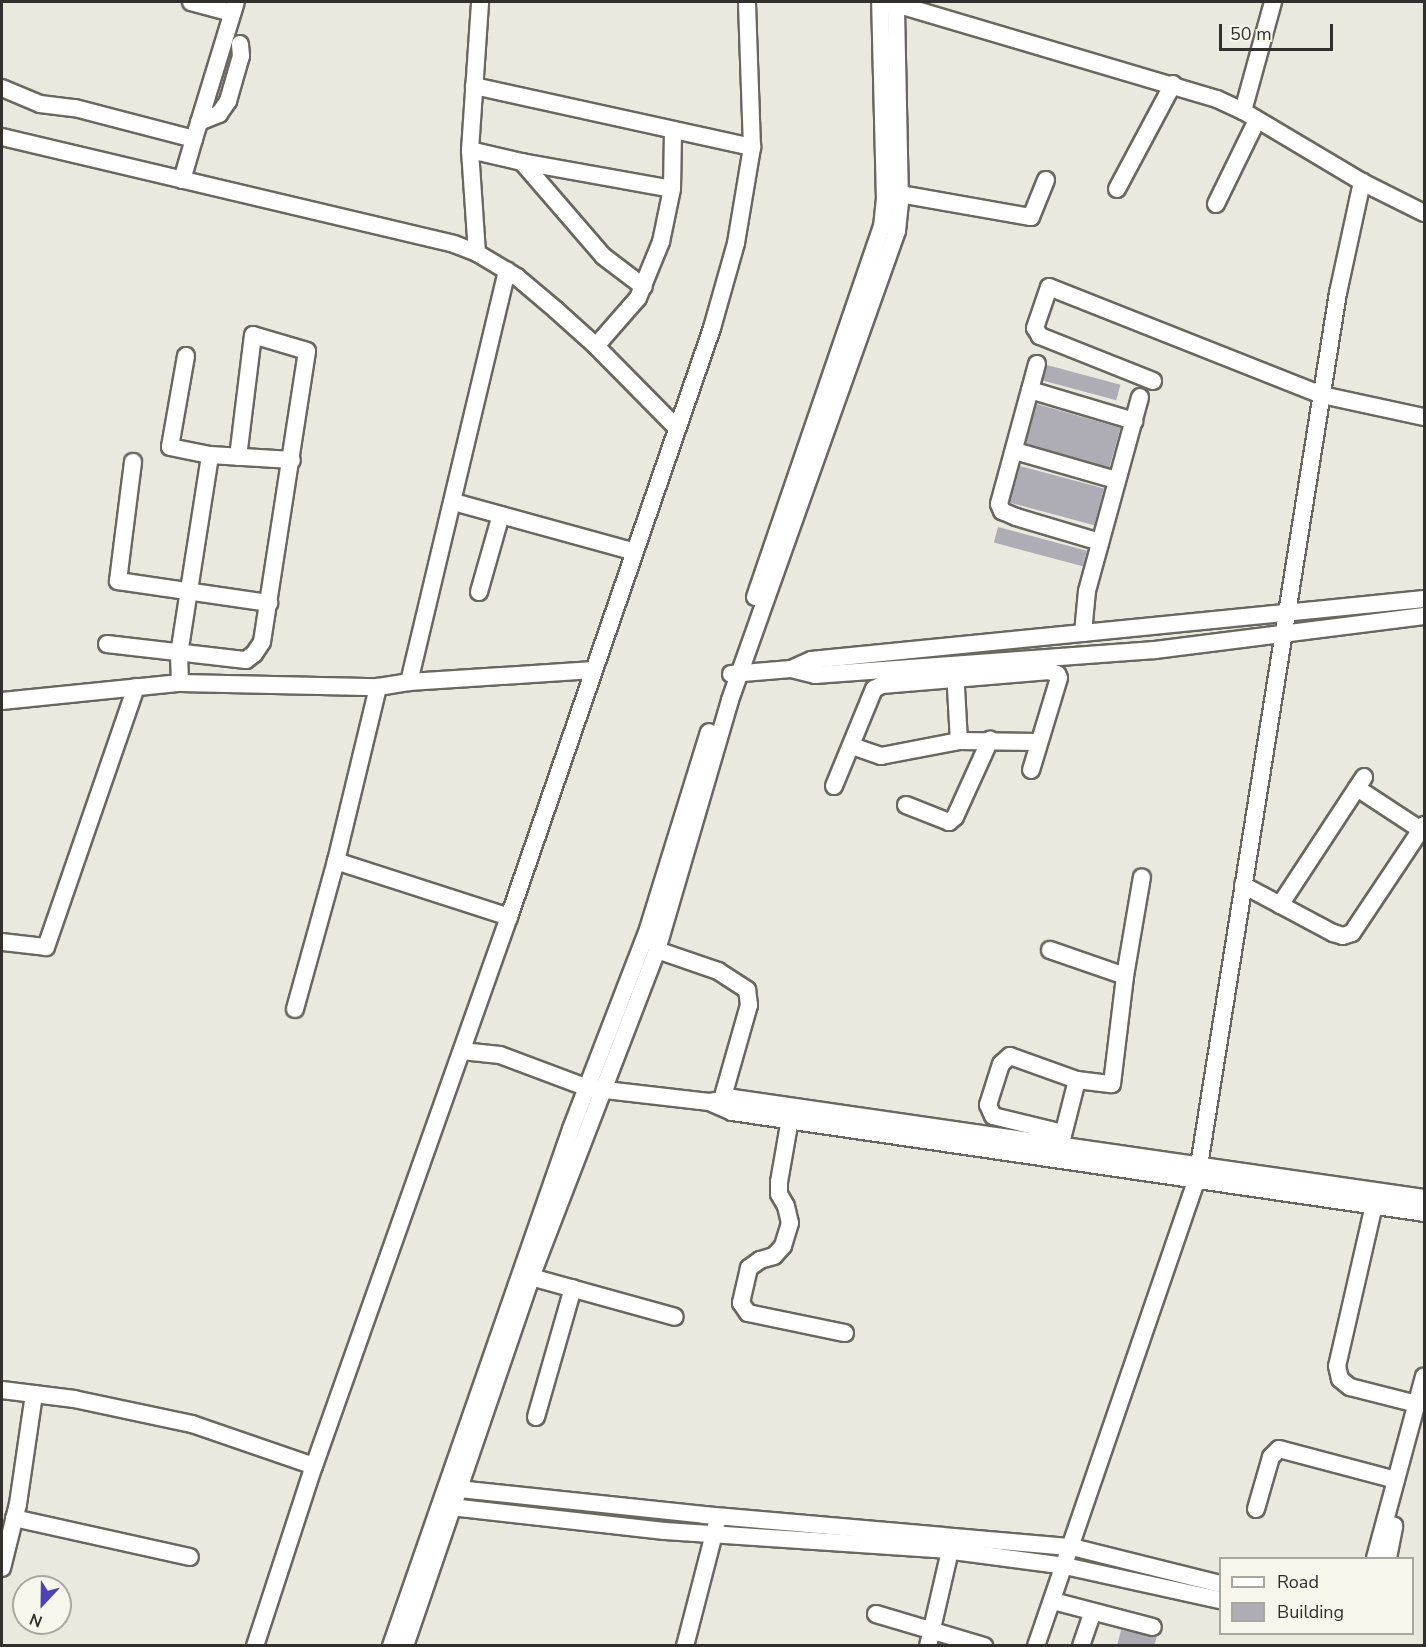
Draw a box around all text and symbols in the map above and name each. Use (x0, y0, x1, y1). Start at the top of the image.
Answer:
scale bar (1222, 12, 1336, 50)
text: 50 m (1230, 22, 1272, 46)
legend (1219, 1557, 1414, 1635)
text: Road (1277, 1570, 1319, 1594)
north arrow (12, 1575, 72, 1635)
text: Building (1277, 1600, 1344, 1624)
text: N (26, 1607, 46, 1632)

